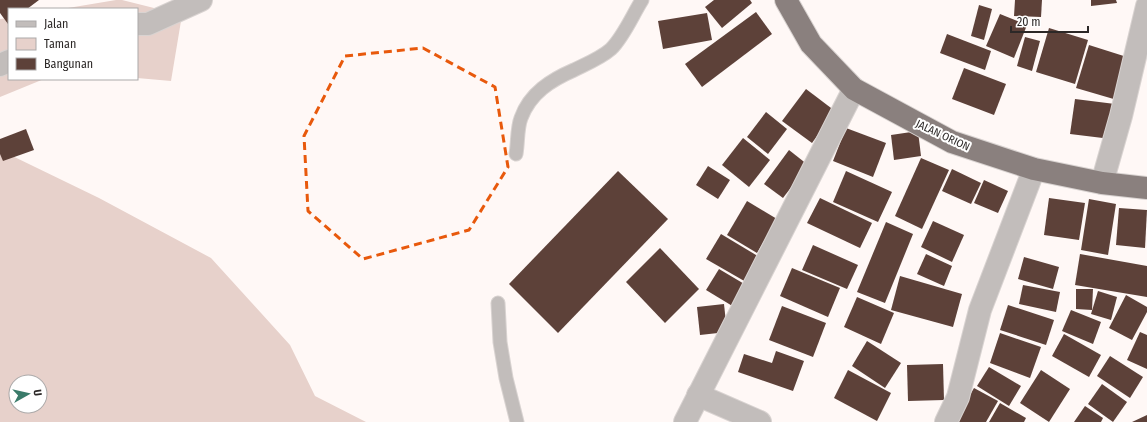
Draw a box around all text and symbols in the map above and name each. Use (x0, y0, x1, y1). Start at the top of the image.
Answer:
legend (8, 8, 138, 80)
scale bar (1011, 8, 1088, 34)
text: 20 m (1017, 15, 1041, 29)
text: Jalan (44, 17, 68, 31)
text: Taman (44, 37, 76, 51)
text: Bangunan (44, 57, 93, 71)
street label: JALAN ORION (914, 117, 972, 154)
north arrow (8, 374, 48, 414)
text: U (31, 389, 44, 397)

